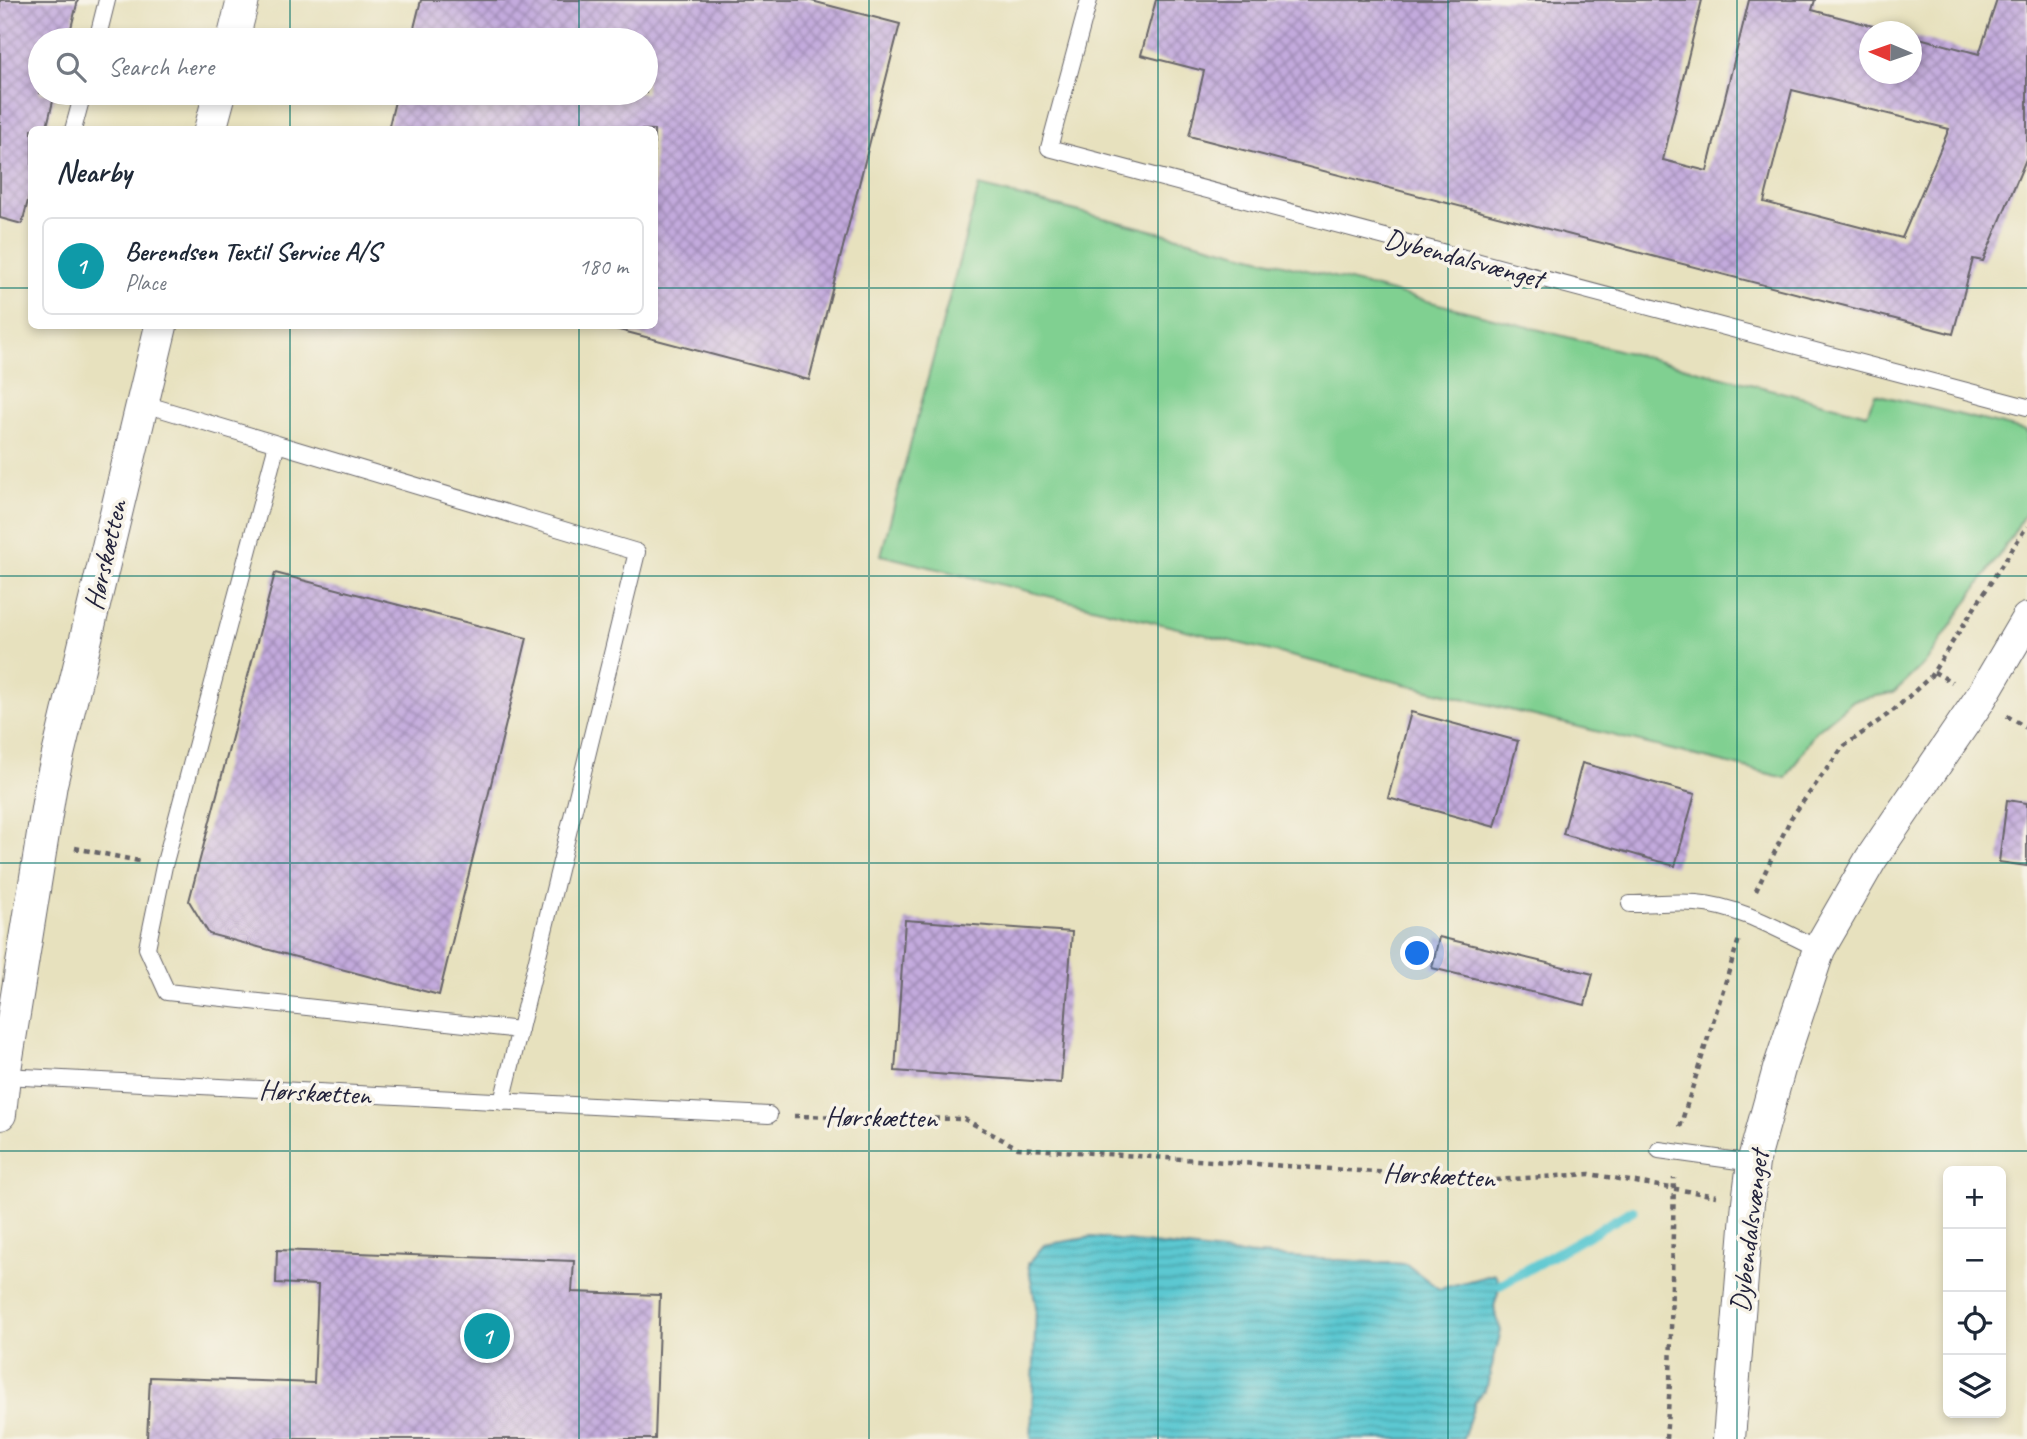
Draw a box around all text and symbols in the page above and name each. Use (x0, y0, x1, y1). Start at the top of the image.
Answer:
north arrow (1859, 21, 1922, 84)
search box (28, 28, 658, 105)
icon: search (52, 48, 90, 86)
text: Search here (108, 50, 214, 83)
text: Nearby (56, 153, 132, 191)
street label: Dybendalsvænget (1381, 220, 1551, 297)
text: Berendsen Textil Service A/S (125, 235, 379, 268)
text: 1 (76, 252, 86, 281)
text: 180 m (579, 252, 628, 281)
text: Place (125, 268, 165, 297)
street label: Hørskætten (75, 495, 135, 613)
your location (1400, 936, 1434, 970)
street label: Hørskætten (258, 1072, 373, 1112)
street label: Hørskætten (825, 1099, 939, 1135)
street label: Dybendalsvænget (1722, 1144, 1777, 1314)
street label: Hørskætten (1382, 1155, 1497, 1195)
map controls (1943, 1166, 2006, 1418)
button: + (1943, 1166, 2006, 1229)
button: − (1943, 1229, 2006, 1292)
button: locate (1943, 1292, 2006, 1355)
pin: 1 (464, 1310, 510, 1362)
button: layers (1943, 1355, 2006, 1418)

